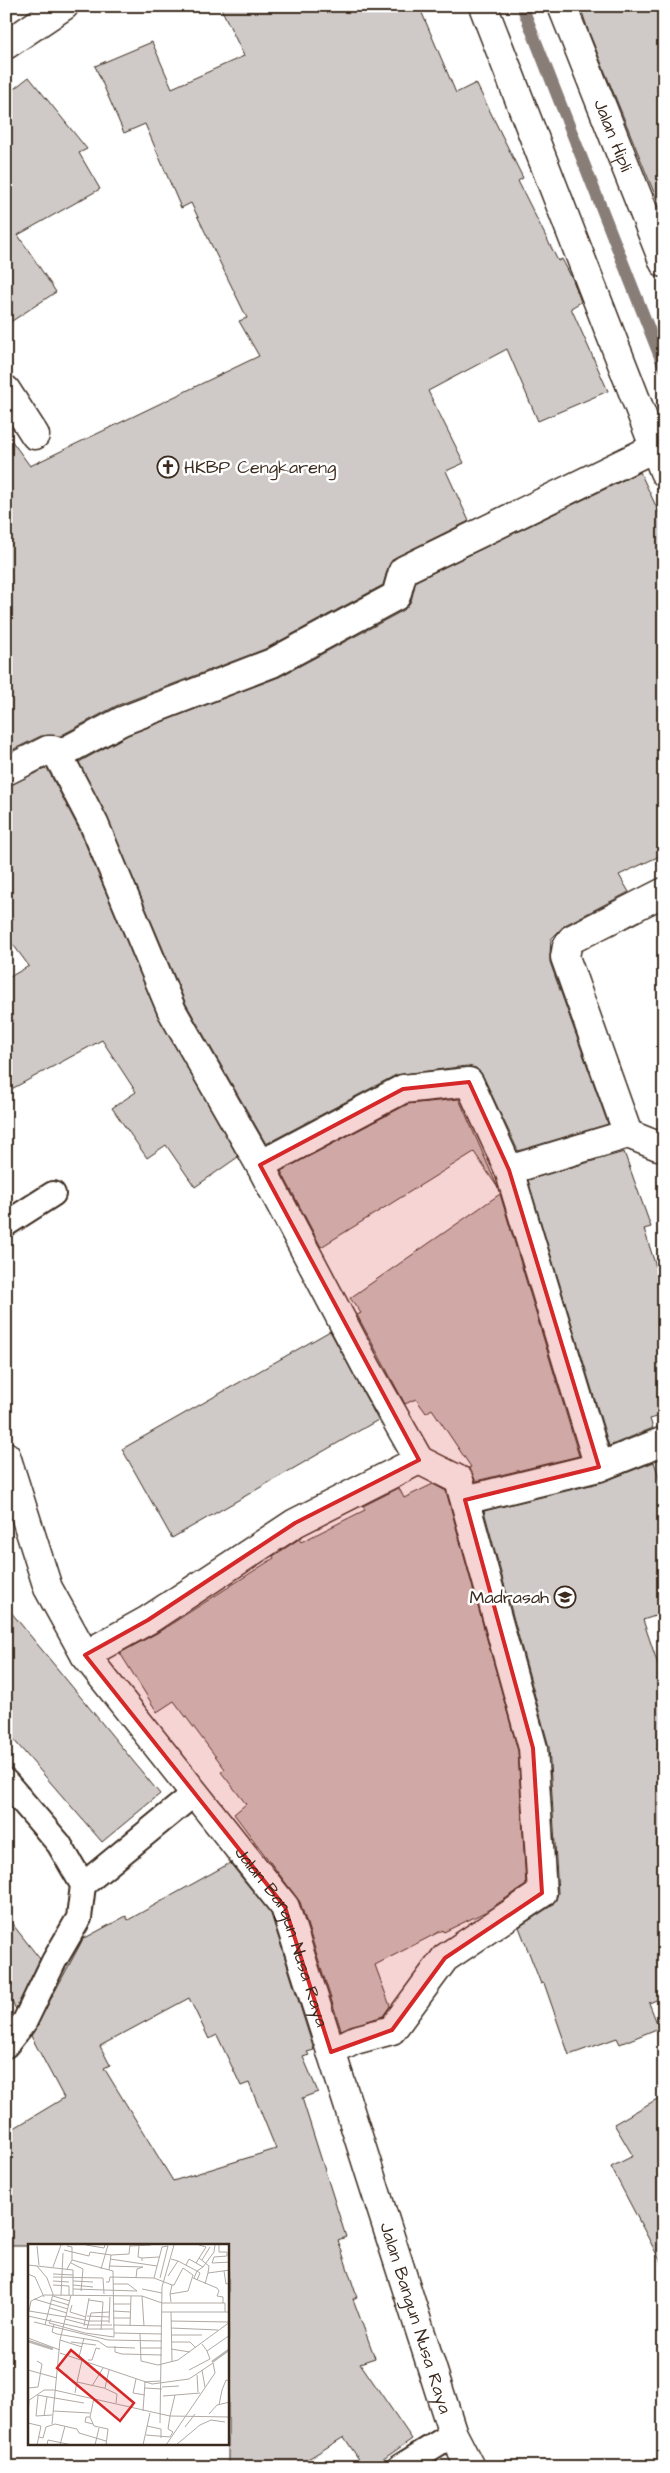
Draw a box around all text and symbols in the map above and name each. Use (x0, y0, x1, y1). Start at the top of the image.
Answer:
street label: Jalan Hipli (588, 95, 639, 175)
church icon: HKBP Cengkareng (156, 455, 180, 479)
place label: HKBP Cengkareng (184, 455, 336, 481)
place label: Madrasah (470, 1585, 549, 1610)
school or university icon: Madrasah (553, 1585, 577, 1609)
street label: Jalan Bangun Nusa Raya (229, 1841, 335, 2030)
street label: Jalan Bangun Nusa Raya (374, 2219, 458, 2417)
inset map (28, 2244, 229, 2446)

